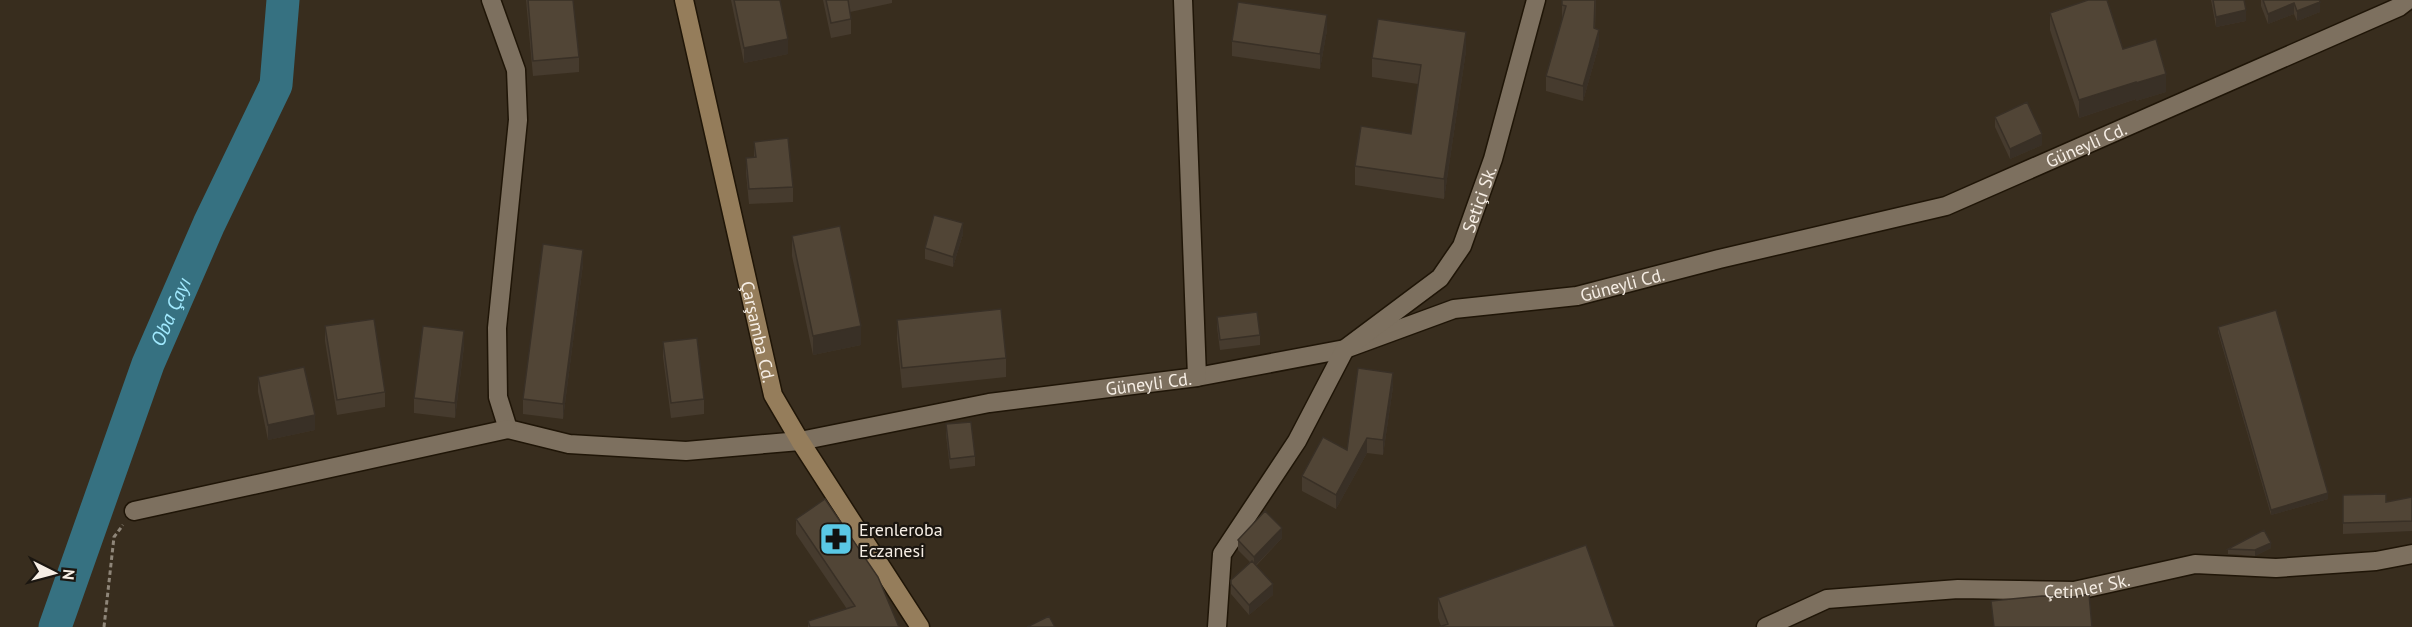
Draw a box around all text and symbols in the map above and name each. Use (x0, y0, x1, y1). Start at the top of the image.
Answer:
street label: Güneyli Cd. (2042, 117, 2130, 172)
street label: Setiçi Sk. (1456, 162, 1501, 235)
street label: Güneyli Cd. (1578, 262, 1667, 306)
water label: Oba Çayı (144, 273, 197, 350)
street label: Çarşamba Cd. (736, 279, 781, 385)
street label: Güneyli Cd. (1104, 366, 1193, 400)
place label: Erenleroba Eczanesi (859, 518, 943, 562)
pharmacy icon: Erenleroba Eczanesi (818, 521, 854, 557)
north arrow (24, 543, 84, 603)
street label: Çetinler Sk. (2044, 567, 2132, 602)
text: N (58, 568, 79, 581)

